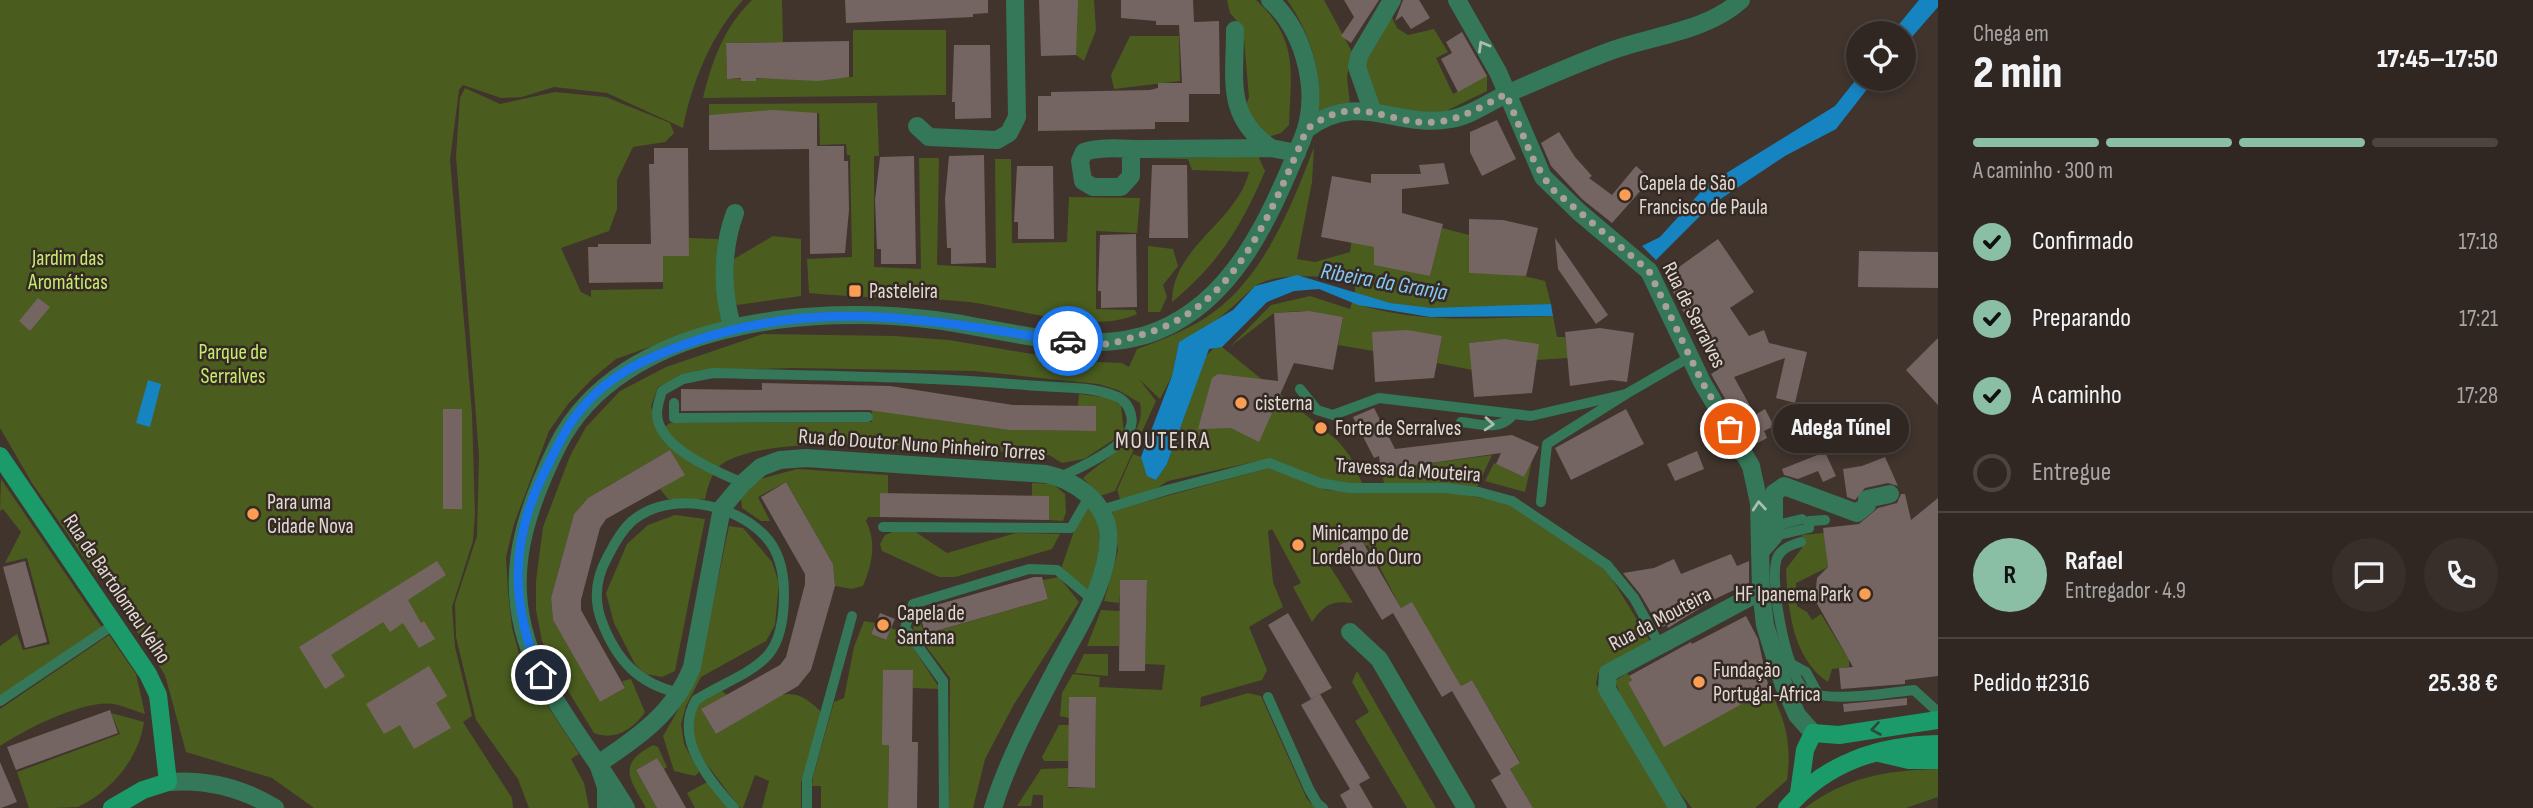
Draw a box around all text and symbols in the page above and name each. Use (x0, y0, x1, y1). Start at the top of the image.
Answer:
text: Chega em (1973, 20, 2049, 48)
map controls (1846, 21, 1916, 91)
button: locate (1846, 21, 1916, 91)
one-way arrow (1478, 41, 1491, 54)
text: 17:45–17:50 (2377, 44, 2498, 75)
text: 2 min (1973, 46, 2062, 101)
text: A caminho · 300 m (1973, 157, 2113, 185)
place label: Capela de São Francisco de Paula (1639, 171, 1768, 220)
marker: Capela de São Francisco de Paula (1617, 187, 1633, 203)
icon: check (1973, 223, 2011, 261)
text: Confirmado (2032, 226, 2133, 257)
text: 17:18 (2458, 228, 2498, 256)
park label: Jardim das Aromáticas (27, 246, 108, 295)
water label: Ribeira da Granja (1318, 257, 1450, 307)
street label: Rua de Serralves (1657, 258, 1731, 372)
place label: Pasteleira (869, 279, 938, 304)
marker: Pasteleira (847, 283, 863, 299)
icon: check (1973, 300, 2011, 338)
text: Preparando (2032, 303, 2131, 334)
text: 17:21 (2459, 305, 2498, 333)
courier (1033, 306, 1103, 376)
icon: car (1049, 322, 1087, 360)
park label: Parque de Serralves (199, 340, 267, 389)
icon: check (1973, 377, 2011, 415)
text: A caminho (2032, 380, 2122, 411)
text: 17:28 (2457, 382, 2498, 410)
place label: cisterna (1255, 391, 1313, 416)
marker: cisterna (1233, 395, 1249, 411)
pin (1700, 399, 1760, 459)
callout: Adega Túnel (1772, 404, 1908, 453)
icon: bag (1711, 410, 1749, 448)
text: Adega Túnel (1791, 414, 1891, 442)
place label: Forte de Serralves (1335, 416, 1461, 441)
one-way arrow (1484, 417, 1495, 432)
marker: Forte de Serralves (1313, 420, 1329, 436)
street label: Rua do Doutor Nuno Pinheiro Torres (798, 424, 1046, 466)
district label: MOUTEIRA (1115, 427, 1211, 455)
street label: Travessa da Mouteira (1334, 452, 1482, 488)
text: Entregue (2032, 457, 2111, 488)
place label: Para uma Cidade Nova (267, 490, 354, 539)
one-way arrow (1752, 500, 1767, 511)
marker: Para uma Cidade Nova (245, 506, 261, 522)
street label: Rua de Bartolomeu Velho (58, 510, 176, 668)
place label: Minicampo de Lordelo do Ouro (1312, 521, 1421, 570)
marker: Minicampo de Lordelo do Ouro (1290, 537, 1306, 553)
button: chat (2332, 538, 2406, 612)
button: phone (2424, 538, 2498, 612)
text: Rafael (2065, 546, 2123, 577)
text: R (2004, 560, 2016, 591)
text: Entregador · 4.9 (2065, 577, 2186, 605)
street label: Rua da Mouteira (1605, 582, 1715, 656)
place label: HF Ipanema Park (1735, 582, 1851, 607)
marker: HF Ipanema Park (1857, 586, 1873, 602)
place label: Capela de Santana (897, 601, 965, 650)
marker: Capela de Santana (875, 617, 891, 633)
pin (511, 645, 571, 705)
icon: home (522, 656, 560, 694)
place label: Fundação Portugal-Africa (1713, 658, 1821, 707)
text: Pedido #2316 (1973, 668, 2090, 699)
text: 25.38 € (2428, 668, 2498, 699)
marker: Fundação Portugal-Africa (1691, 674, 1707, 690)
one-way arrow (1870, 722, 1882, 737)

